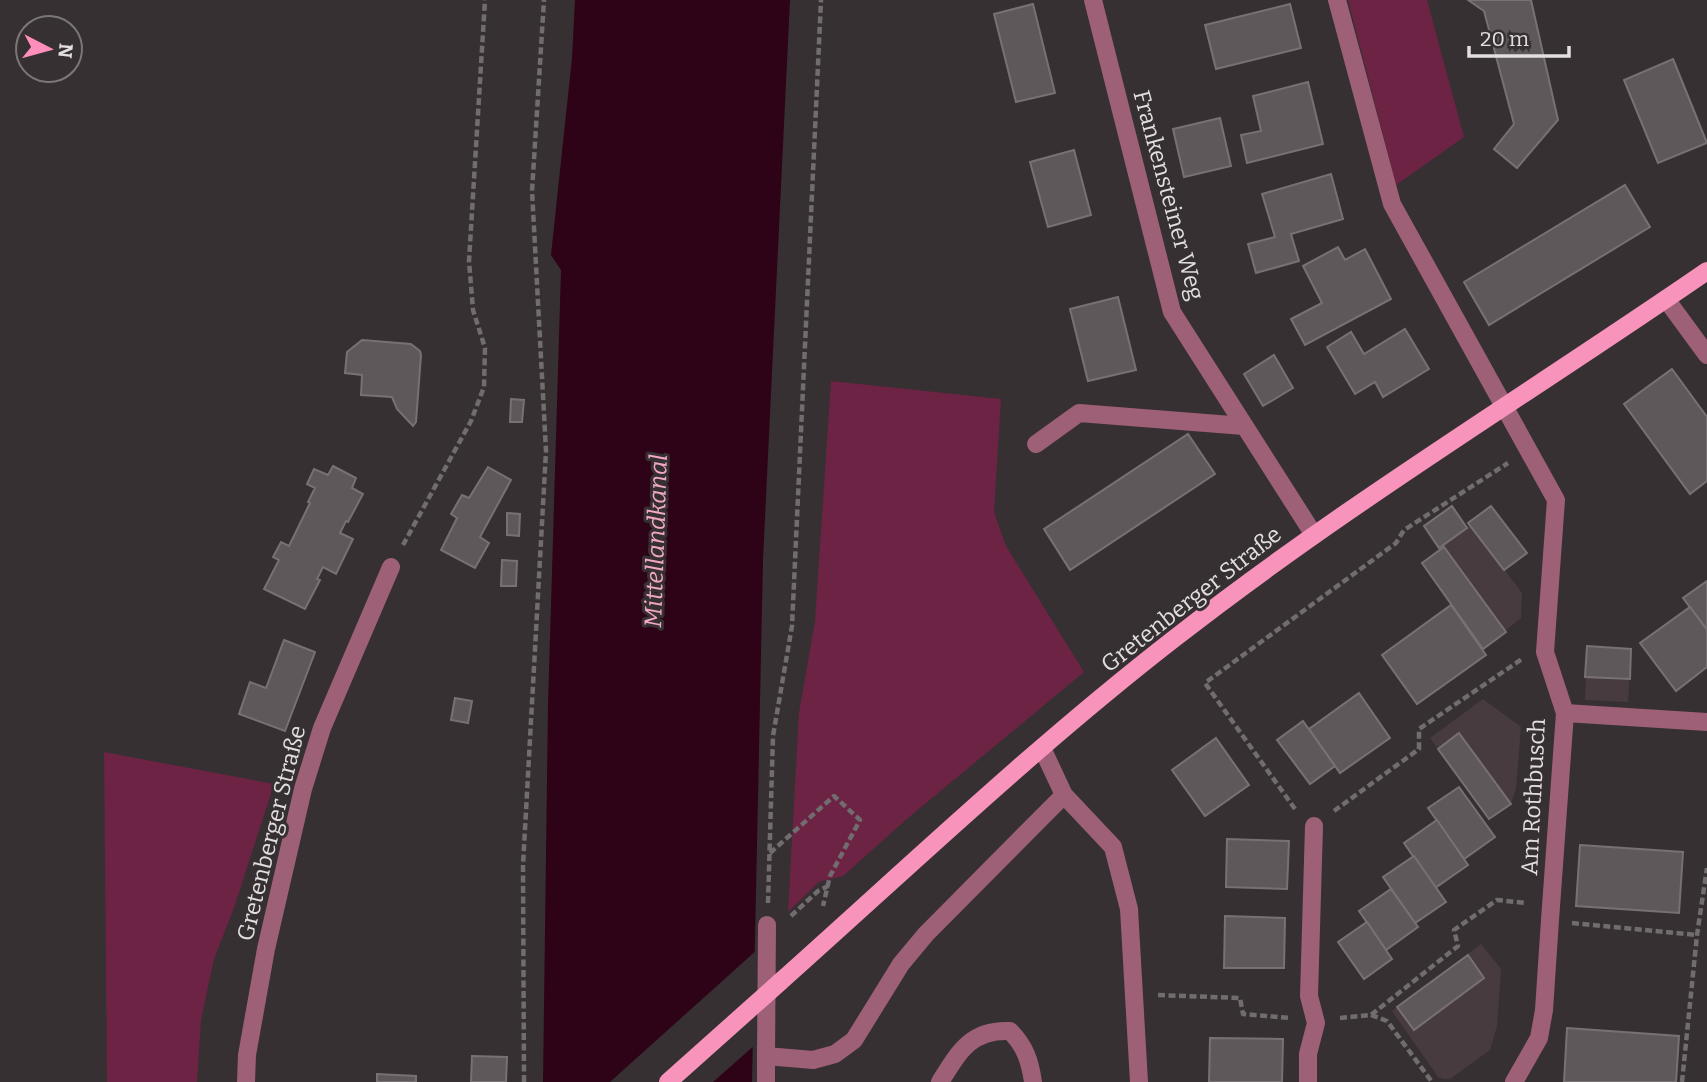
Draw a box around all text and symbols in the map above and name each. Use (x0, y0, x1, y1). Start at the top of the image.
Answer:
north arrow (14, 14, 84, 84)
scale bar (1469, 14, 1569, 58)
text: 20 m (1480, 26, 1529, 52)
text: N (53, 42, 78, 60)
street label: Frankensteiner Weg (1128, 87, 1211, 303)
water label: Mittellandkanal (639, 454, 673, 628)
street label: Gretenberger Straße (1095, 520, 1287, 678)
street label: Am Rothbusch (1515, 718, 1551, 876)
street label: Gretenberger Straße (231, 722, 311, 944)

